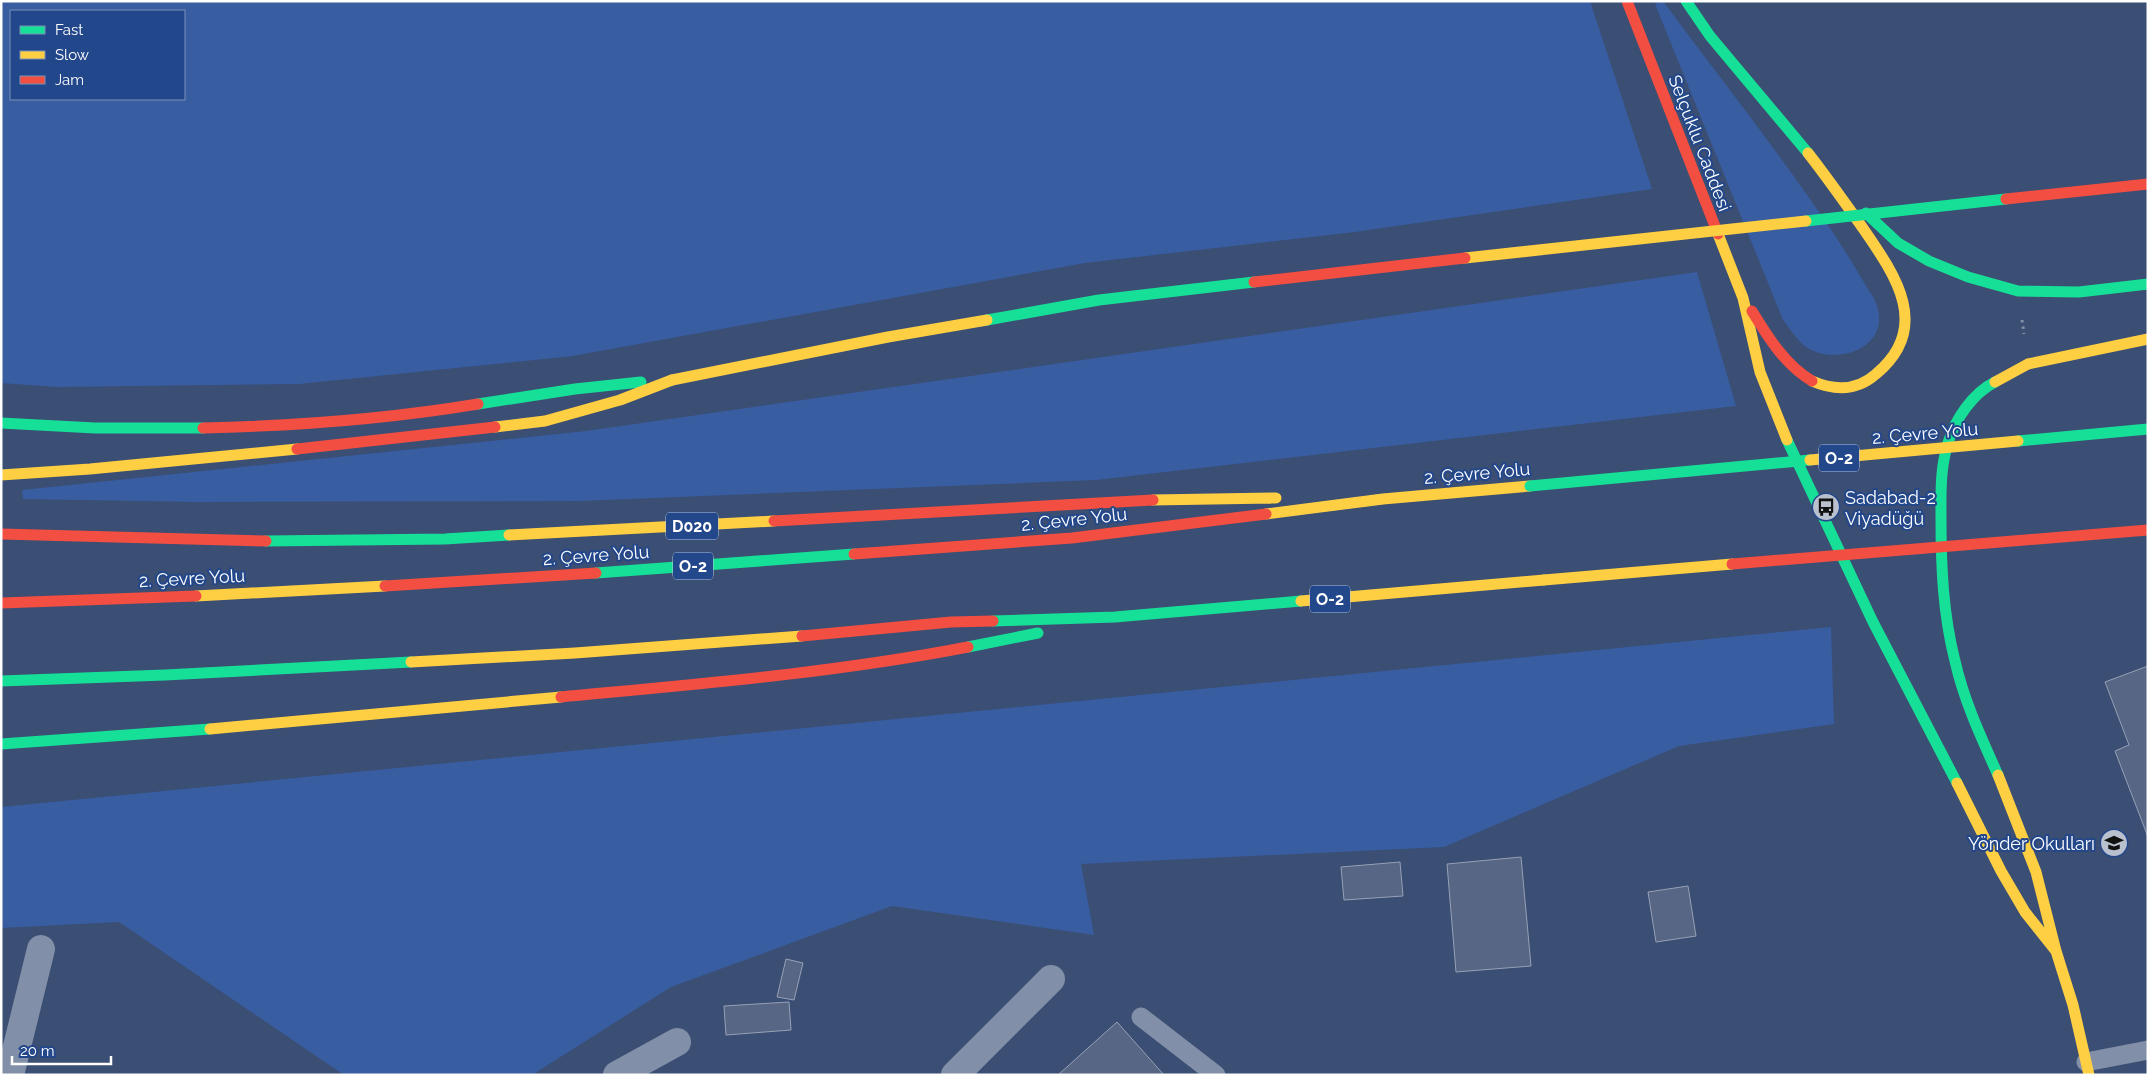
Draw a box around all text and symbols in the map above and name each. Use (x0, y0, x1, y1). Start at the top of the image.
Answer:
legend (10, 10, 185, 100)
text: Fast (55, 21, 83, 39)
text: Slow (55, 46, 89, 64)
text: Jam (55, 71, 84, 89)
street label: Selçuklu Caddesi (1664, 72, 1736, 214)
street label: 2. Çevre Yolu (1871, 418, 1979, 448)
road number: O-2 (1819, 444, 1859, 472)
street label: 2. Çevre Yolu (1423, 458, 1531, 488)
place label: Sadabad-2 Viyadüğü (1845, 487, 1936, 529)
bus stop icon: Sadabad-2 Viyadüğü (1811, 492, 1841, 522)
street label: 2. Çevre Yolu (1020, 503, 1128, 535)
road number: D020 (666, 512, 718, 540)
street label: 2. Çevre Yolu (542, 541, 650, 569)
road number: O-2 (673, 552, 713, 580)
street label: 2. Çevre Yolu (138, 565, 246, 591)
road number: O-2 (1310, 586, 1350, 612)
school or university icon: Yönder Okulları (2099, 828, 2129, 858)
place label: Yönder Okulları (1968, 833, 2095, 854)
scale bar (12, 1034, 111, 1066)
text: 20 m (20, 1042, 55, 1060)

